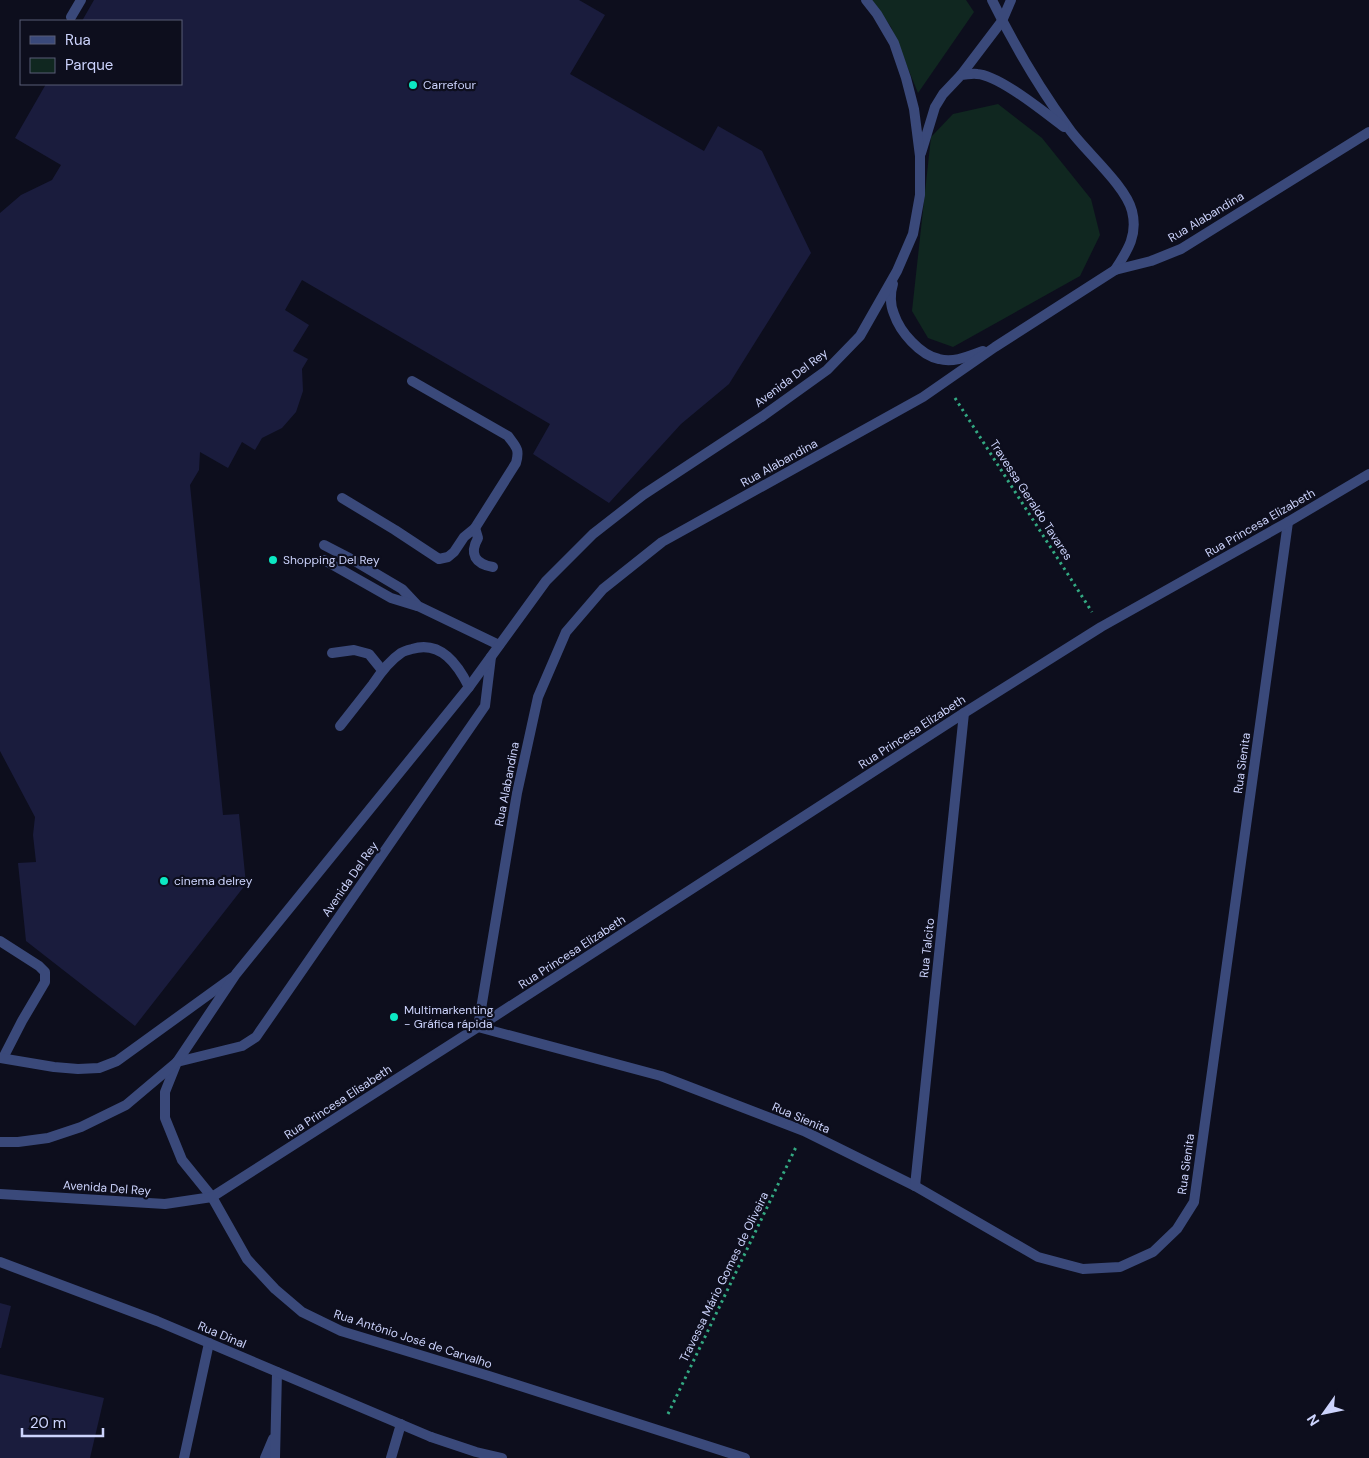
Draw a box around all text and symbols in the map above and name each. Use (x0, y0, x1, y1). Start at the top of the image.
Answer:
legend (20, 20, 182, 85)
text: Rua (65, 30, 91, 50)
text: Parque (65, 55, 113, 75)
place label: Carrefour (423, 77, 476, 93)
marker: Carrefour (407, 79, 419, 91)
street label: Rua Alabandina (1165, 188, 1247, 246)
street label: Avenida Del Rey (751, 345, 831, 411)
street label: Rua Alabandina (738, 435, 820, 491)
street label: Travessa Geraldo Tavares (986, 437, 1076, 563)
street label: Rua Princesa Elizabeth (1202, 485, 1318, 561)
place label: Shopping Del Rey (283, 552, 380, 568)
marker: Shopping Del Rey (267, 554, 279, 566)
street label: Rua Princesa Elizabeth (855, 691, 969, 773)
street label: Rua Sienita (1230, 731, 1254, 795)
street label: Rua Alabandina (491, 740, 523, 828)
street label: Avenida Del Rey (318, 838, 382, 920)
place label: cinema delrey (174, 873, 253, 889)
marker: cinema delrey (158, 875, 170, 887)
street label: Rua Princesa Elizabeth (515, 911, 629, 993)
street label: Rua Talcito (916, 917, 938, 979)
place label: Multimarkenting - Gráfica rápida (404, 1002, 494, 1032)
marker: Multimarkenting - Gráfica rápida (388, 1011, 400, 1023)
street label: Rua Princesa Elisabeth (281, 1061, 395, 1143)
street label: Rua Sienita (770, 1099, 832, 1137)
street label: Rua Sienita (1174, 1132, 1198, 1196)
street label: Avenida Del Rey (62, 1177, 152, 1199)
street label: Travessa Mário Gomes de Oliveira (676, 1189, 772, 1365)
street label: Rua Antônio José de Carvalho (332, 1306, 494, 1372)
street label: Rua Dinal (195, 1318, 249, 1352)
north arrow (1299, 1388, 1349, 1438)
scale bar (22, 1406, 104, 1438)
text: N (1303, 1411, 1323, 1429)
text: 20 m (30, 1413, 66, 1433)

